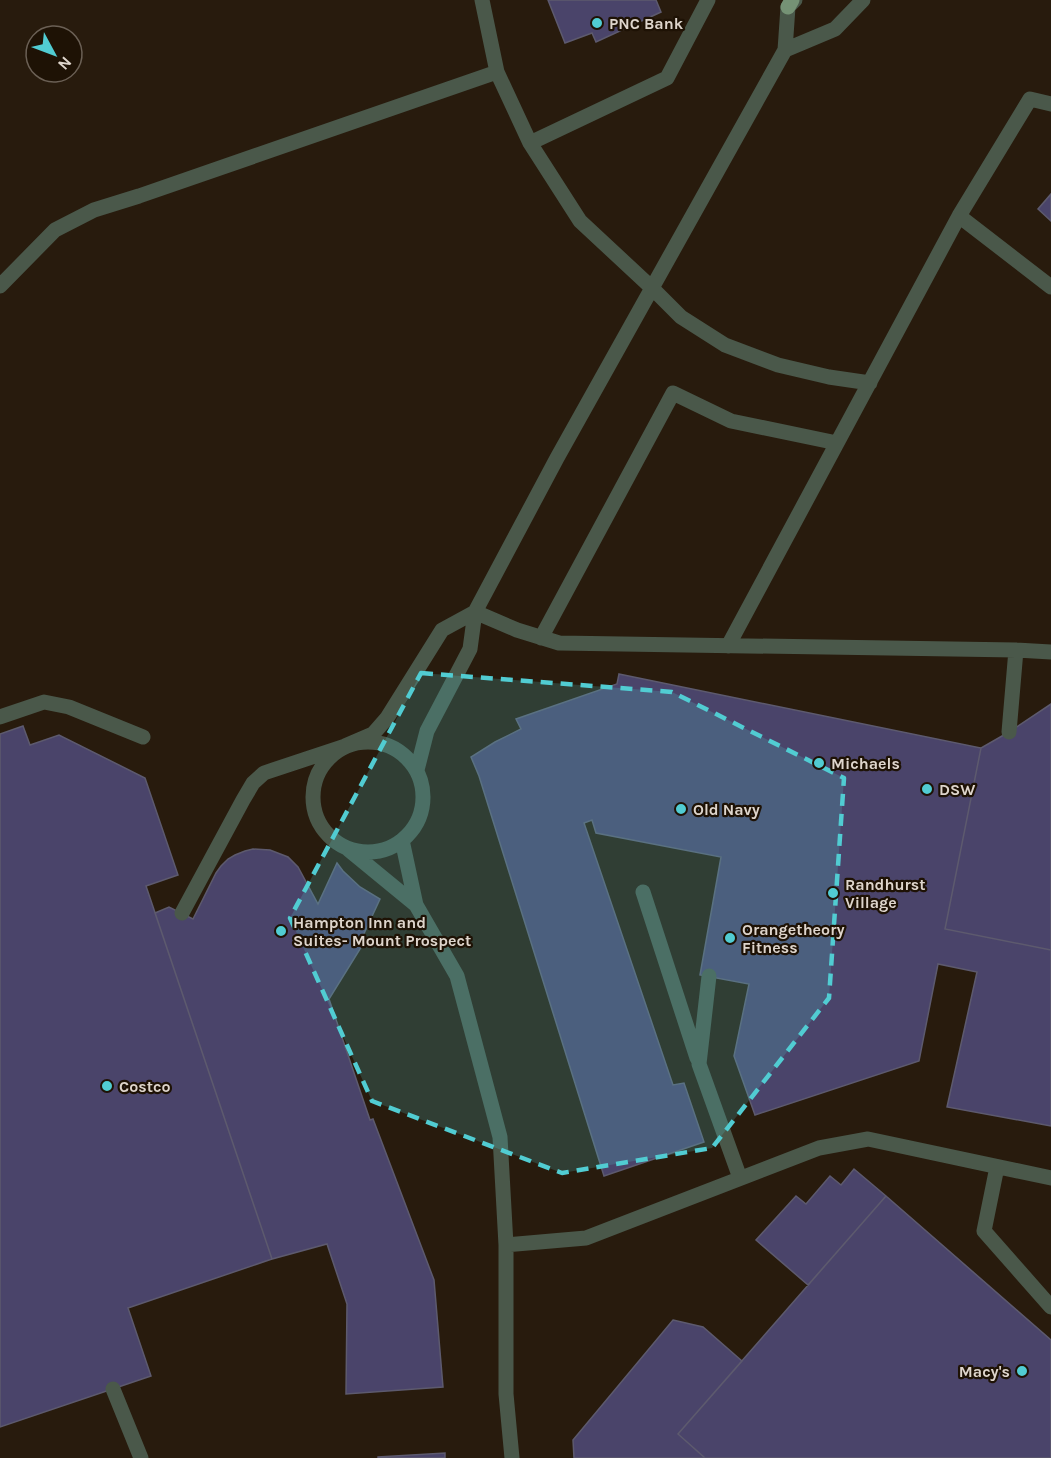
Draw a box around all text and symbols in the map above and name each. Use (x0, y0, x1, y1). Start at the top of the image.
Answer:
place label: PNC Bank (609, 14, 684, 33)
marker: PNC Bank (590, 16, 604, 30)
north arrow (24, 24, 84, 84)
text: N (54, 53, 76, 74)
place label: Michaels (831, 754, 900, 773)
marker: Michaels (812, 756, 826, 770)
place label: DSW (939, 780, 975, 799)
marker: DSW (920, 782, 934, 796)
place label: Old Navy (693, 800, 760, 819)
marker: Old Navy (674, 802, 688, 816)
place label: Randhurst Village (845, 875, 925, 912)
marker: Randhurst Village (826, 886, 840, 900)
place label: Hampton Inn and Suites- Mount Prospect (293, 913, 471, 950)
place label: Orangetheory Fitness (742, 920, 844, 957)
marker: Hampton Inn and Suites- Mount Prospect (274, 924, 288, 938)
marker: Orangetheory Fitness (723, 931, 737, 945)
place label: Costco (119, 1077, 170, 1096)
marker: Costco (100, 1079, 114, 1093)
place label: Macy's (959, 1362, 1010, 1381)
marker: Macy's (1015, 1364, 1029, 1378)

